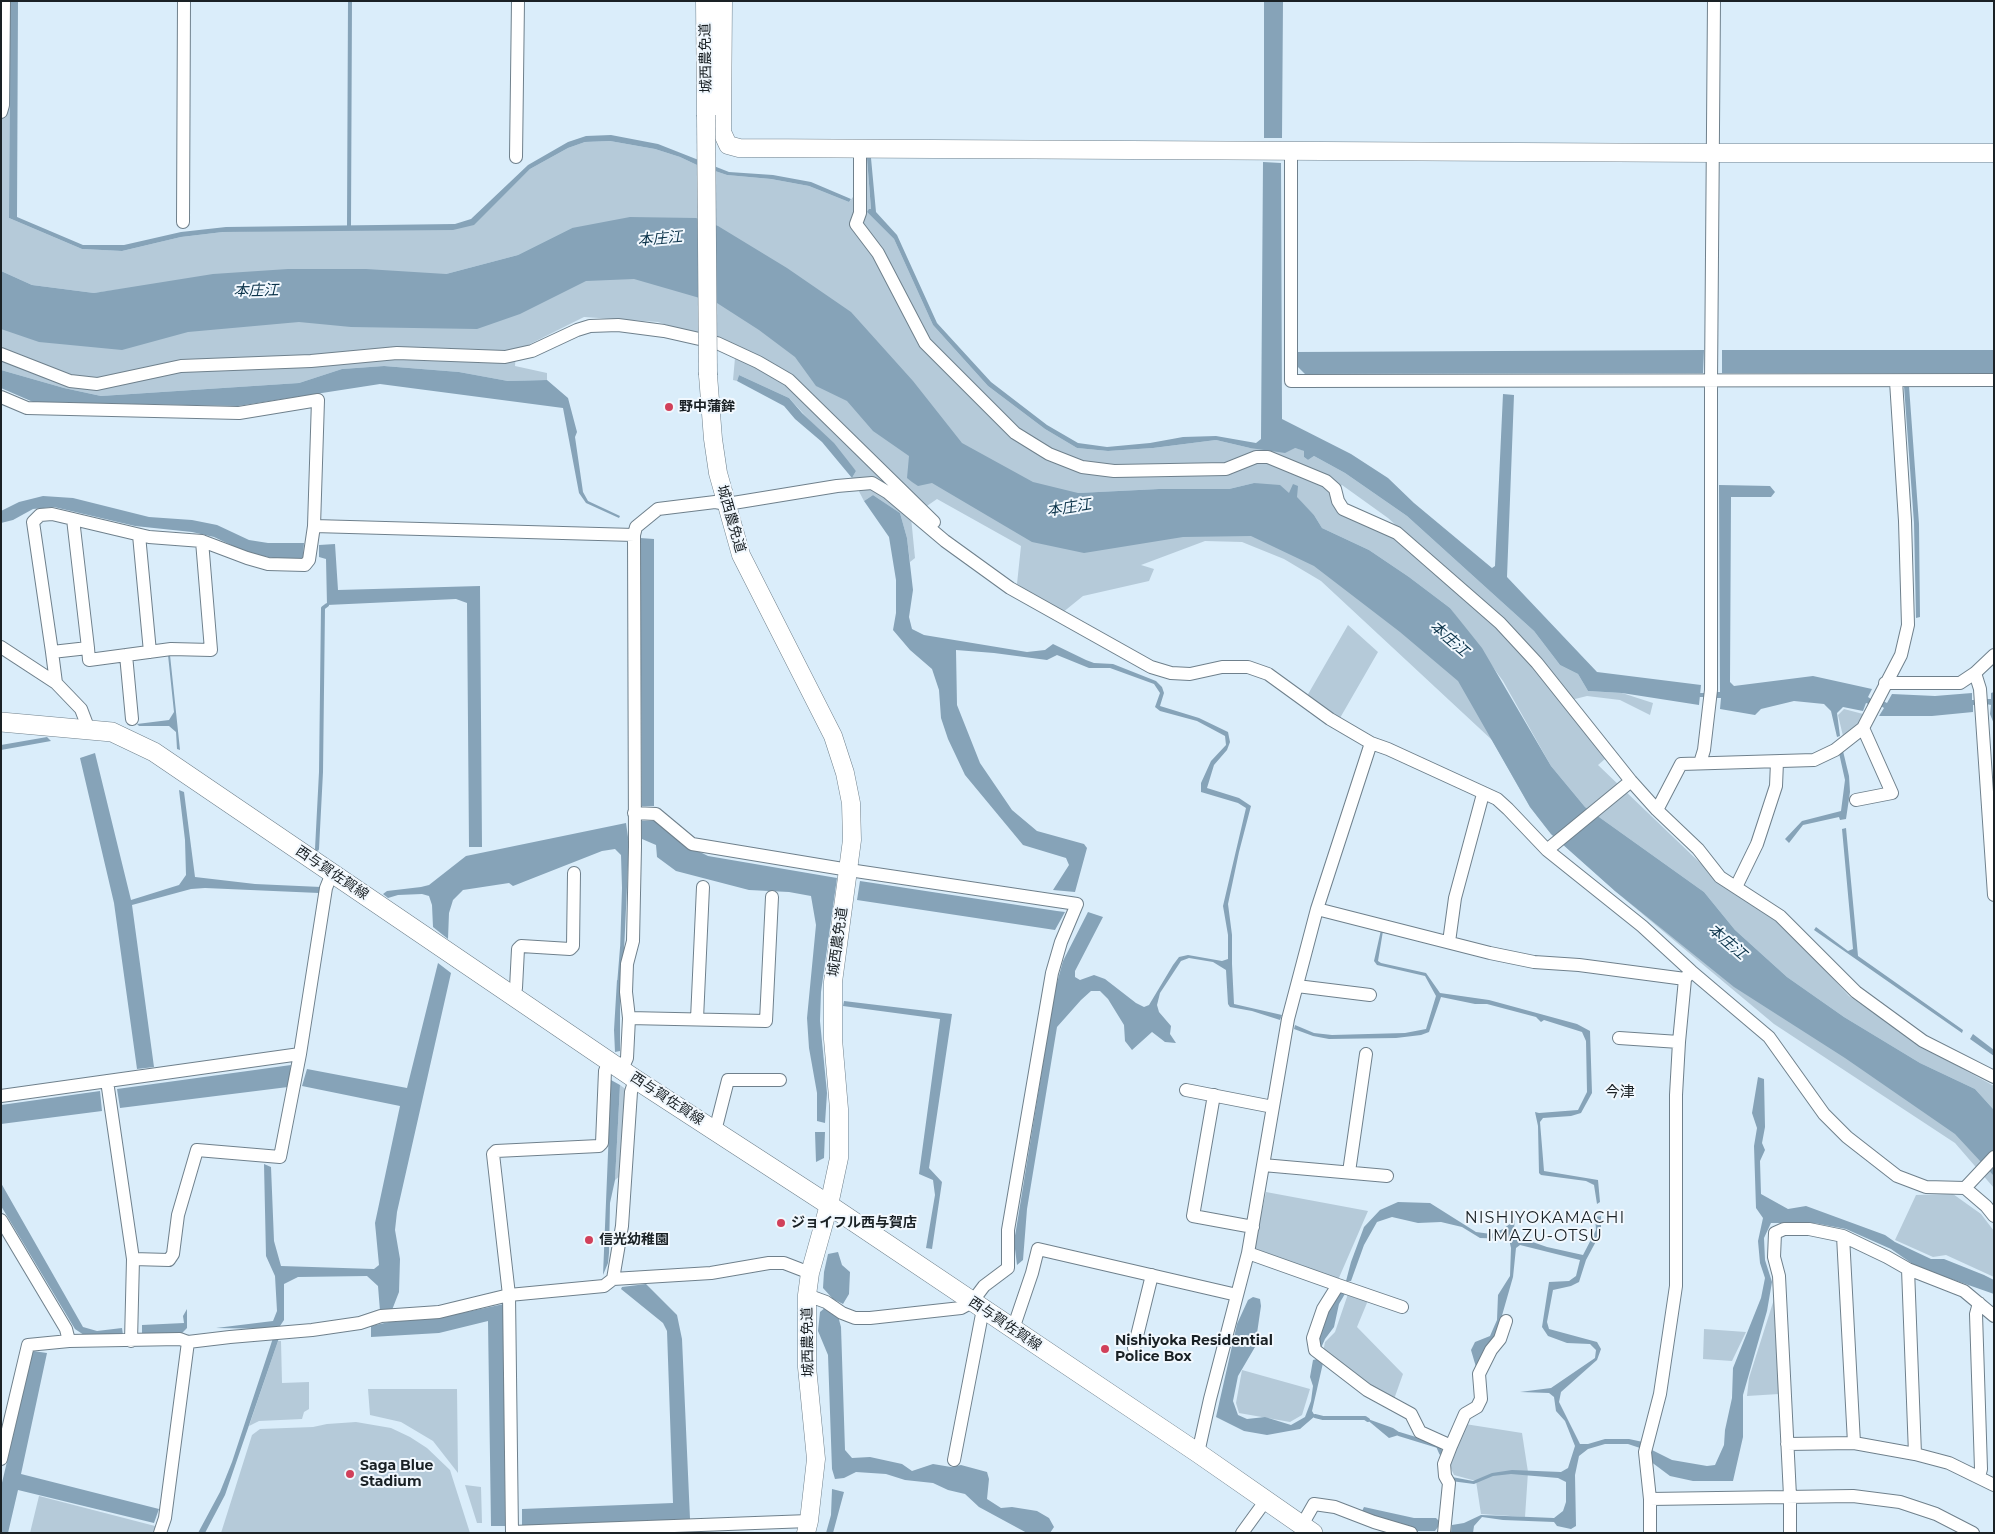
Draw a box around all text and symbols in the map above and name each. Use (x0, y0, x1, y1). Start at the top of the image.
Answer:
street label: 城西農免道 (697, 23, 715, 93)
water label: 本庄江 (637, 228, 683, 250)
water label: 本庄江 (233, 282, 279, 300)
place label: 野中蒲鉾 (679, 399, 735, 415)
marker: 野中蒲鉾 (663, 401, 675, 413)
street label: 城西農免道 (713, 483, 749, 555)
water label: 本庄江 (1045, 496, 1093, 520)
water label: 本庄江 (1426, 617, 1472, 661)
street label: 西与賀佐賀線 (292, 843, 372, 903)
street label: 城西農免道 (825, 906, 851, 978)
water label: 本庄江 (1704, 920, 1750, 964)
street label: 西与賀佐賀線 (627, 1069, 707, 1129)
district label: 今津 (1605, 1084, 1635, 1102)
district label: NISHIYOKAMACHI IMAZU-OTSU (1463, 1208, 1627, 1246)
place label: ジョイフル西与賀店 (791, 1215, 917, 1231)
marker: ジョイフル西与賀店 (775, 1217, 787, 1229)
place label: 信光幼稚園 (599, 1232, 669, 1248)
marker: 信光幼稚園 (583, 1234, 595, 1246)
street label: 西与賀佐賀線 (965, 1294, 1045, 1354)
street label: 城西農免道 (799, 1307, 817, 1377)
place label: Nishiyoka Residential Police Box (1115, 1333, 1273, 1365)
marker: Nishiyoka Residential Police Box (1099, 1343, 1111, 1355)
place label: Saga Blue Stadium (360, 1458, 433, 1490)
marker: Saga Blue Stadium (344, 1468, 356, 1480)

